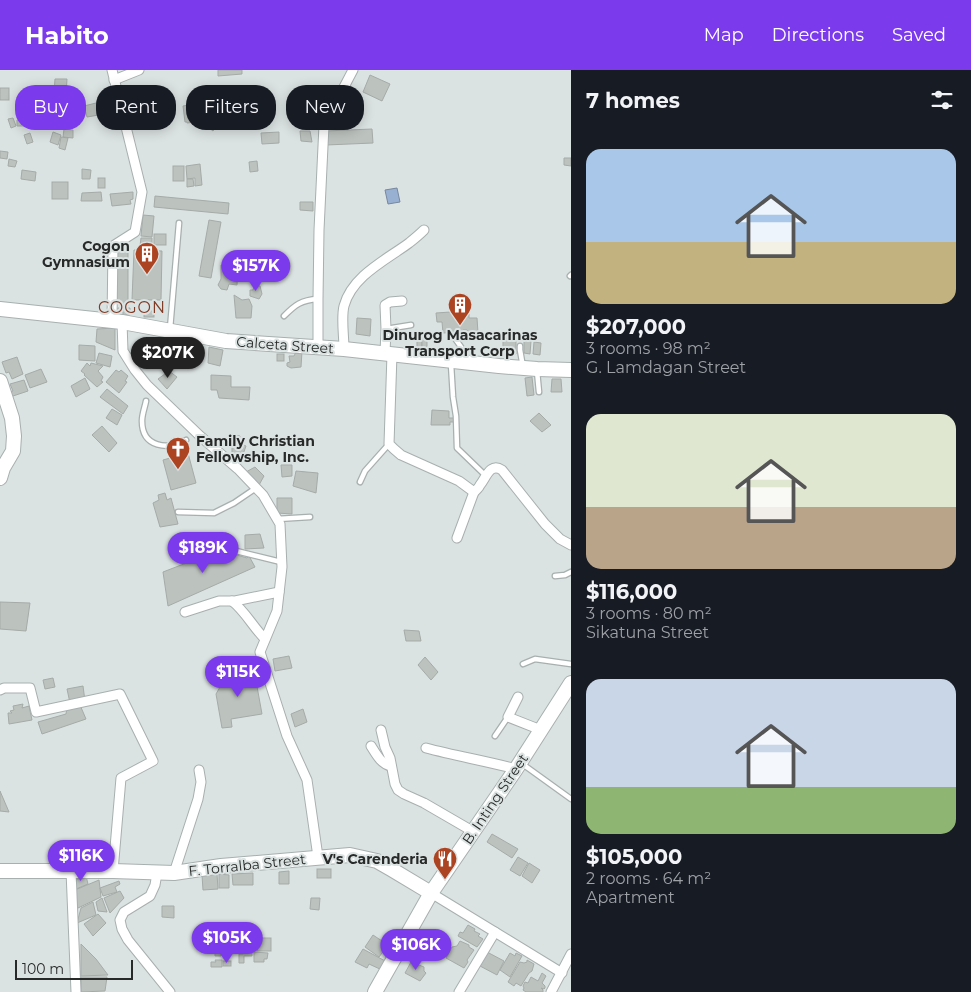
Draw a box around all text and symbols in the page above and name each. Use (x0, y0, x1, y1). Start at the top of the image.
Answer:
text: Habito (25, 21, 109, 50)
text: Map (704, 24, 744, 46)
text: Directions (772, 24, 864, 46)
text: Saved (892, 24, 946, 46)
chip: Buy (15, 85, 86, 130)
chip: Rent (96, 85, 176, 130)
chip: Filters (186, 85, 276, 130)
chip: New (286, 85, 364, 130)
icon: filters (928, 86, 956, 114)
text: 7 homes (586, 88, 680, 113)
icon: home (726, 181, 816, 271)
place label: Cogon Gymnasium (42, 237, 130, 271)
building icon: Cogon Gymnasium (134, 241, 160, 275)
pin: $157K (221, 250, 291, 292)
text: $157K (232, 256, 280, 275)
building icon: Dinurog Masacarinas Transport Corp (447, 292, 473, 326)
district label: COGON (98, 298, 166, 317)
text: $207,000 (586, 314, 686, 339)
place label: Dinurog Masacarinas Transport Corp (383, 326, 538, 360)
street label: Calceta Street (236, 333, 335, 357)
pin: $207K (133, 336, 203, 379)
text: 3 rooms · 98 m² (586, 339, 711, 358)
text: $207K (142, 343, 194, 362)
text: G. Lamdagan Street (586, 358, 746, 377)
place label: Family Christian Fellowship, Inc. (196, 432, 315, 466)
church icon: Family Christian Fellowship, Inc. (165, 436, 191, 470)
icon: home (726, 446, 816, 536)
pin: $189K (168, 532, 238, 574)
text: $189K (179, 538, 227, 557)
text: $116,000 (586, 579, 677, 604)
text: 3 rooms · 80 m² (586, 604, 712, 623)
text: Sikatuna Street (586, 623, 709, 642)
pin: $115K (203, 656, 273, 698)
text: $115K (216, 662, 260, 681)
icon: home (726, 711, 816, 801)
street label: B. Inting Street (458, 750, 532, 848)
pin: $116K (46, 840, 116, 882)
text: $105,000 (586, 844, 682, 869)
text: $116K (59, 846, 103, 865)
restaurant icon: V's Carenderia (432, 846, 458, 880)
street label: F. Torralba Street (188, 850, 307, 880)
place label: V's Carenderia (321, 850, 428, 868)
text: 2 rooms · 64 m² (586, 869, 711, 888)
text: Apartment (586, 888, 675, 907)
pin: $105K (192, 922, 262, 964)
text: $105K (203, 928, 251, 947)
pin: $106K (381, 928, 451, 971)
text: $106K (391, 935, 441, 954)
scale bar (15, 957, 132, 980)
text: 100 m (22, 960, 64, 978)

